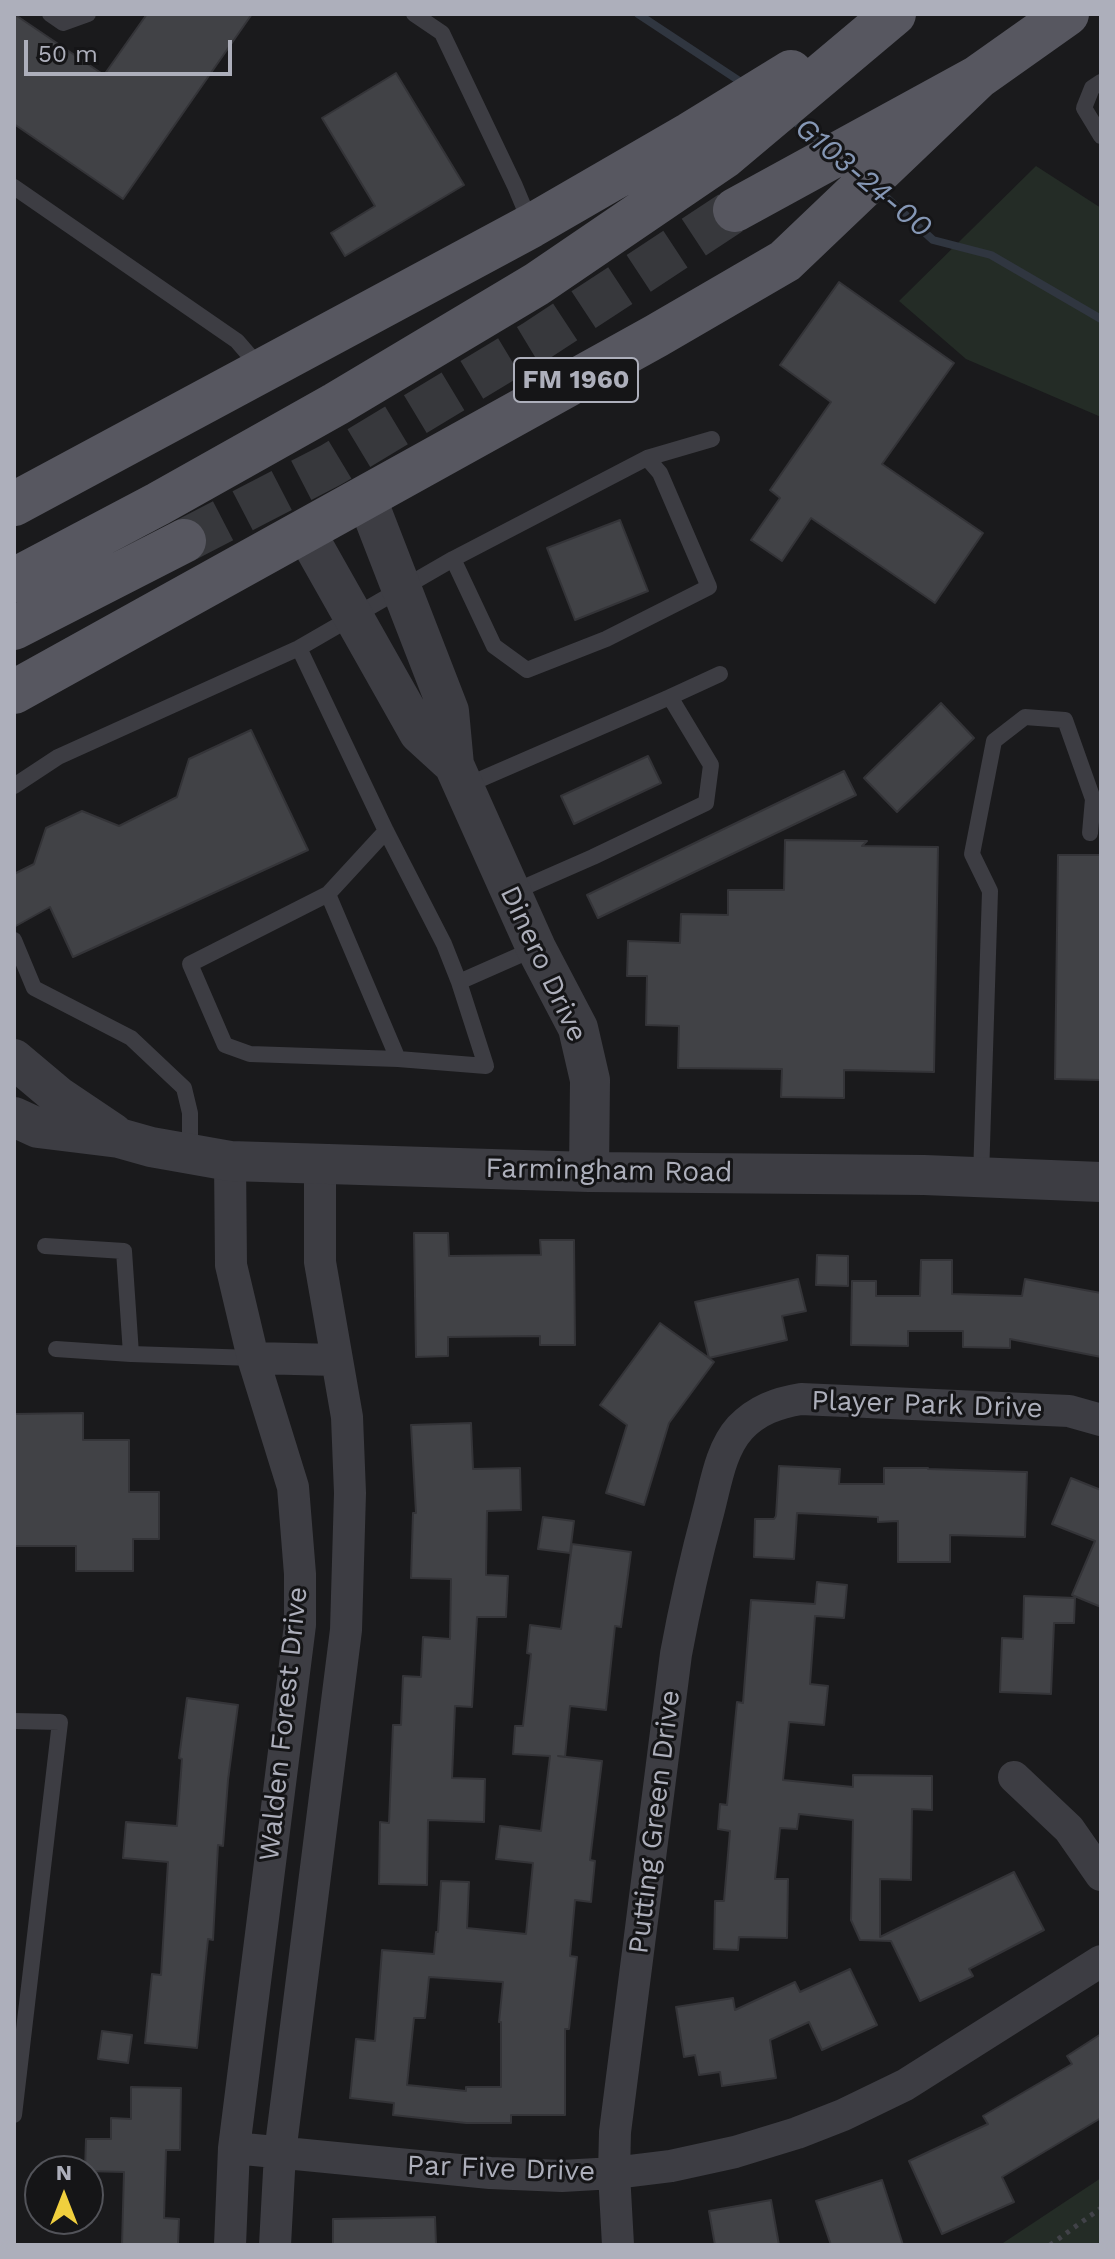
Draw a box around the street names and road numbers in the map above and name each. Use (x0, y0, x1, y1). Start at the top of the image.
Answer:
road number: FM 1960 (514, 358, 638, 402)
street label: Dinero Drive (492, 881, 594, 1047)
street label: Farmingham Road (485, 1152, 733, 1190)
street label: Player Park Drive (811, 1384, 1043, 1426)
street label: Walden Forest Drive (253, 1585, 315, 1863)
street label: Putting Green Drive (622, 1688, 688, 1956)
street label: Par Five Drive (406, 2149, 596, 2189)

